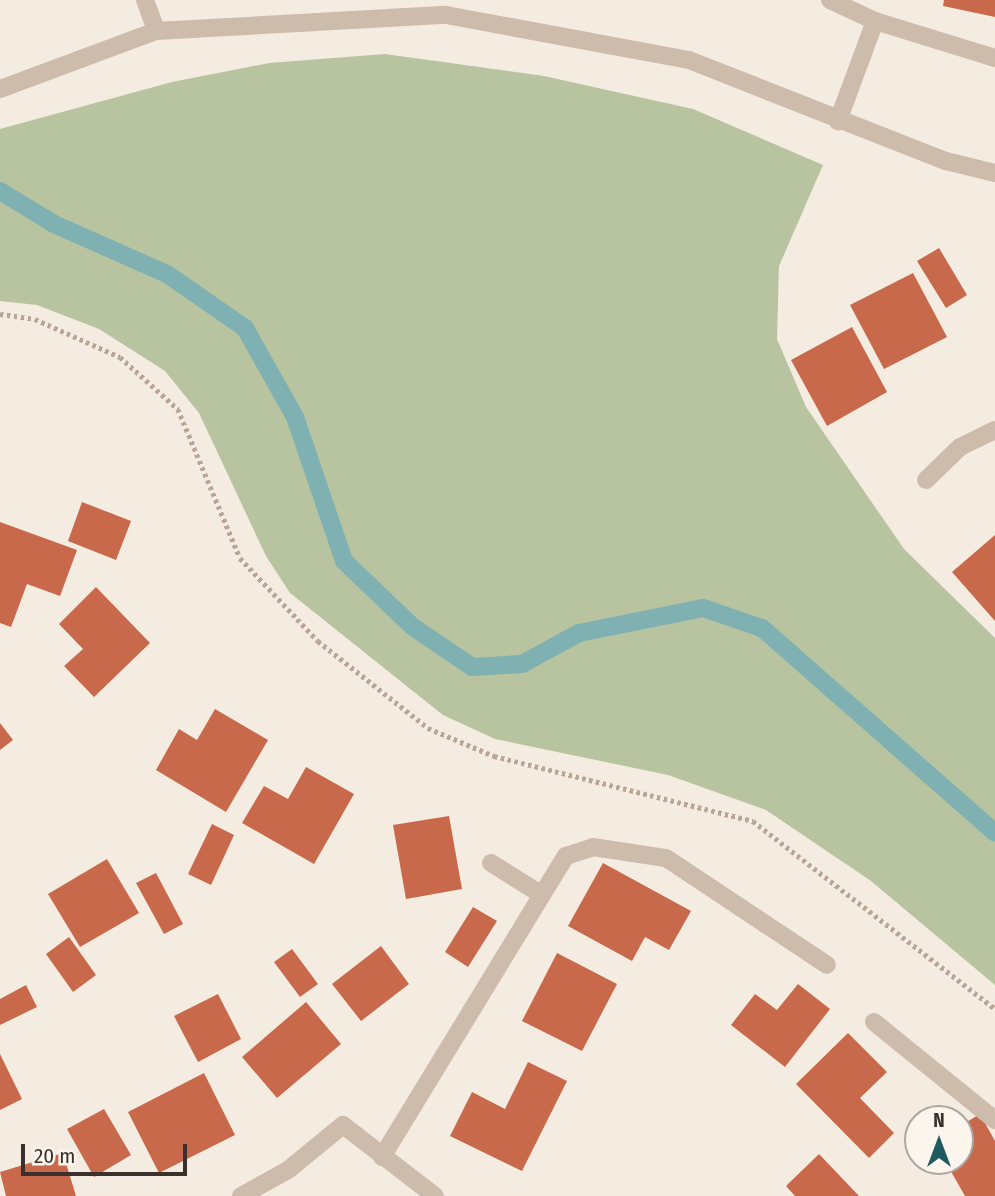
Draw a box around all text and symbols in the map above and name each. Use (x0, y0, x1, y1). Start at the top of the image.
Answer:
north arrow (904, 1105, 974, 1175)
text: N (933, 1109, 945, 1132)
scale bar (24, 1130, 191, 1174)
text: 20 m (34, 1143, 75, 1169)

